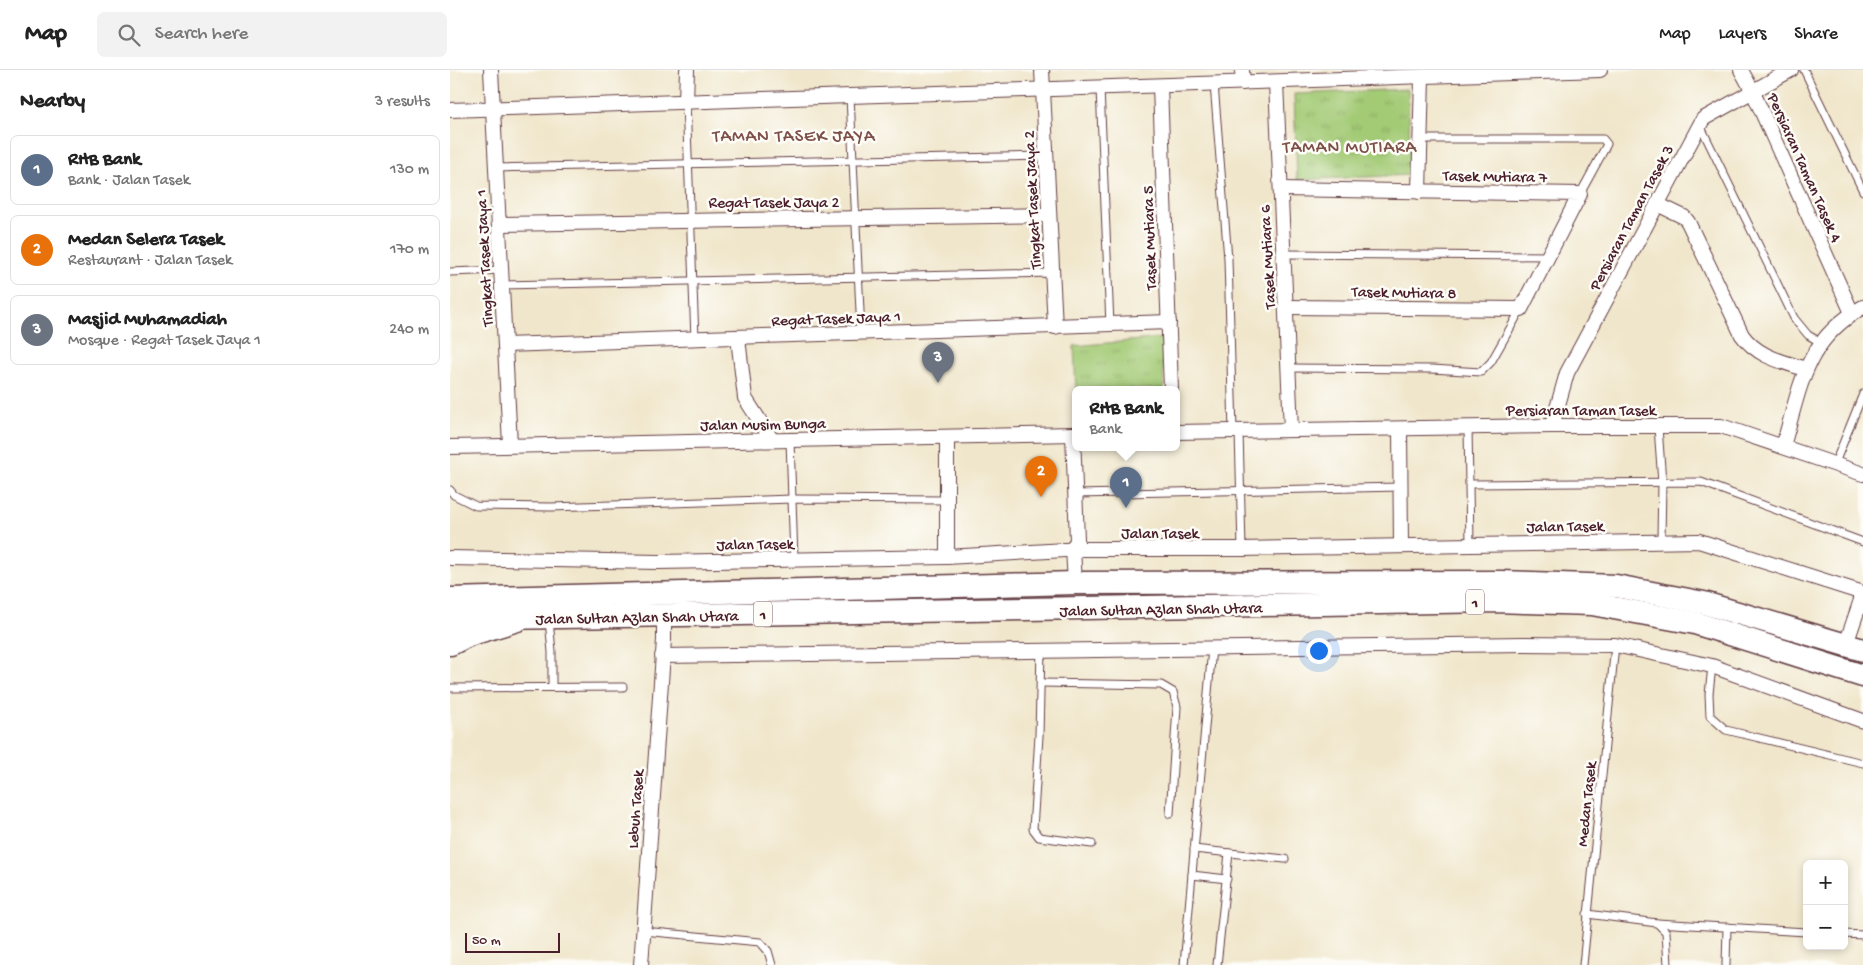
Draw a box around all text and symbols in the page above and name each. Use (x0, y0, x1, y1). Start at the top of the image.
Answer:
search box (97, 12, 447, 57)
text: Map (25, 20, 67, 49)
icon: search (115, 21, 143, 49)
text: Search here (155, 23, 248, 46)
text: Map (1659, 24, 1691, 45)
text: Layers (1719, 24, 1766, 45)
text: Share (1794, 24, 1838, 45)
text: Nearby (20, 90, 85, 115)
street label: Persiaran Taman Tasek 4 (1761, 90, 1844, 246)
text: 3 results (375, 93, 430, 112)
district label: TAMAN TASEK JAYA (711, 127, 876, 148)
street label: Tingkat Tasek Jaya 2 (1021, 130, 1048, 270)
district label: TAMAN MUTIARA (1282, 138, 1418, 159)
street label: Persiaran Taman Tasek 3 (1586, 143, 1680, 296)
text: RHB Bank (68, 149, 141, 172)
text: 1 (34, 161, 40, 180)
text: 130 m (390, 161, 429, 180)
street label: Tasek Mutiara 7 (1442, 168, 1548, 189)
text: Bank · Jalan Tasek (68, 172, 190, 191)
street label: Tasek Mutiara 5 (1140, 185, 1163, 291)
street label: Tingkat Tasek Jaya 1 (473, 189, 500, 328)
street label: Regat Tasek Jaya 2 (709, 195, 840, 214)
street label: Tasek Mutiara 6 (1257, 203, 1282, 310)
text: Medan Selera Tasek (68, 229, 224, 252)
text: 2 (33, 241, 41, 260)
text: 170 m (390, 241, 429, 260)
text: Restaurant · Jalan Tasek (68, 252, 232, 271)
street label: Tasek Mutiara 8 (1350, 284, 1457, 305)
text: Masjid Muhamadiah (68, 309, 227, 332)
street label: Regat Tasek Jaya 1 (771, 309, 901, 332)
text: 3 (33, 321, 41, 340)
text: 240 m (389, 321, 429, 340)
text: Mosque · Regat Tasek Jaya 1 (68, 332, 261, 351)
pin: 3 (922, 342, 954, 383)
popup (1072, 386, 1180, 451)
text: RHB Bank (1090, 398, 1162, 421)
street label: Persiaran Taman Tasek (1505, 403, 1658, 422)
street label: Jalan Musim Bunga (700, 416, 827, 437)
text: Bank (1090, 421, 1121, 440)
pin: 2 (1025, 456, 1057, 497)
pin: 1 (1110, 467, 1142, 508)
street label: Jalan Tasek (1526, 518, 1606, 539)
street label: Jalan Tasek (1121, 526, 1201, 545)
street label: Jalan Tasek (716, 536, 796, 557)
road number: 1 (1466, 590, 1484, 614)
street label: Jalan Sultan Azlan Shah Utara (1059, 600, 1264, 623)
road number: 1 (754, 602, 772, 626)
street label: Jalan Sultan Azlan Shah Utara (535, 608, 740, 631)
your location (1306, 638, 1332, 664)
street label: Medan Tasek (1575, 759, 1603, 848)
street label: Lebuh Tasek (625, 767, 650, 849)
map controls (1803, 860, 1848, 950)
button: + (1803, 860, 1848, 905)
button: − (1803, 905, 1848, 950)
scale bar (465, 930, 560, 953)
text: 50 m (472, 933, 501, 950)

